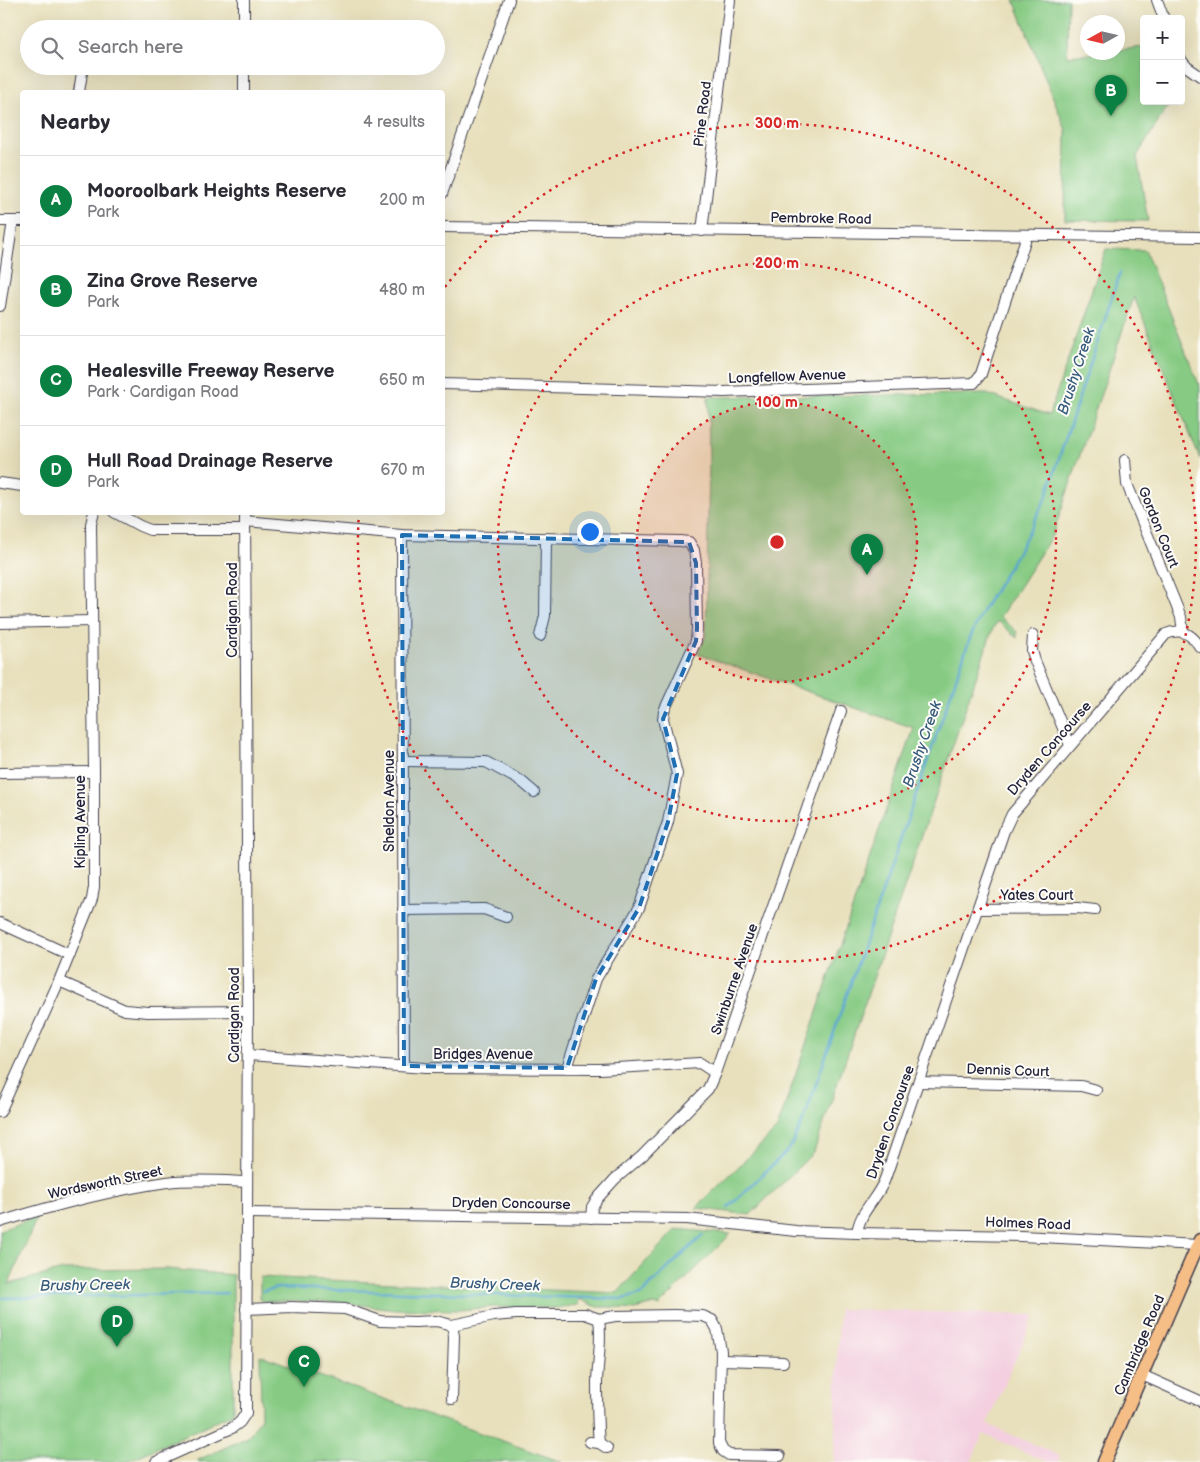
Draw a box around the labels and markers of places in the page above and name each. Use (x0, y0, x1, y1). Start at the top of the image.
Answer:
pin: B (1095, 75, 1127, 116)
centre of rings (768, 533, 786, 551)
pin: A (851, 534, 883, 575)
pin: D (101, 1306, 133, 1347)
pin: C (288, 1346, 320, 1387)

